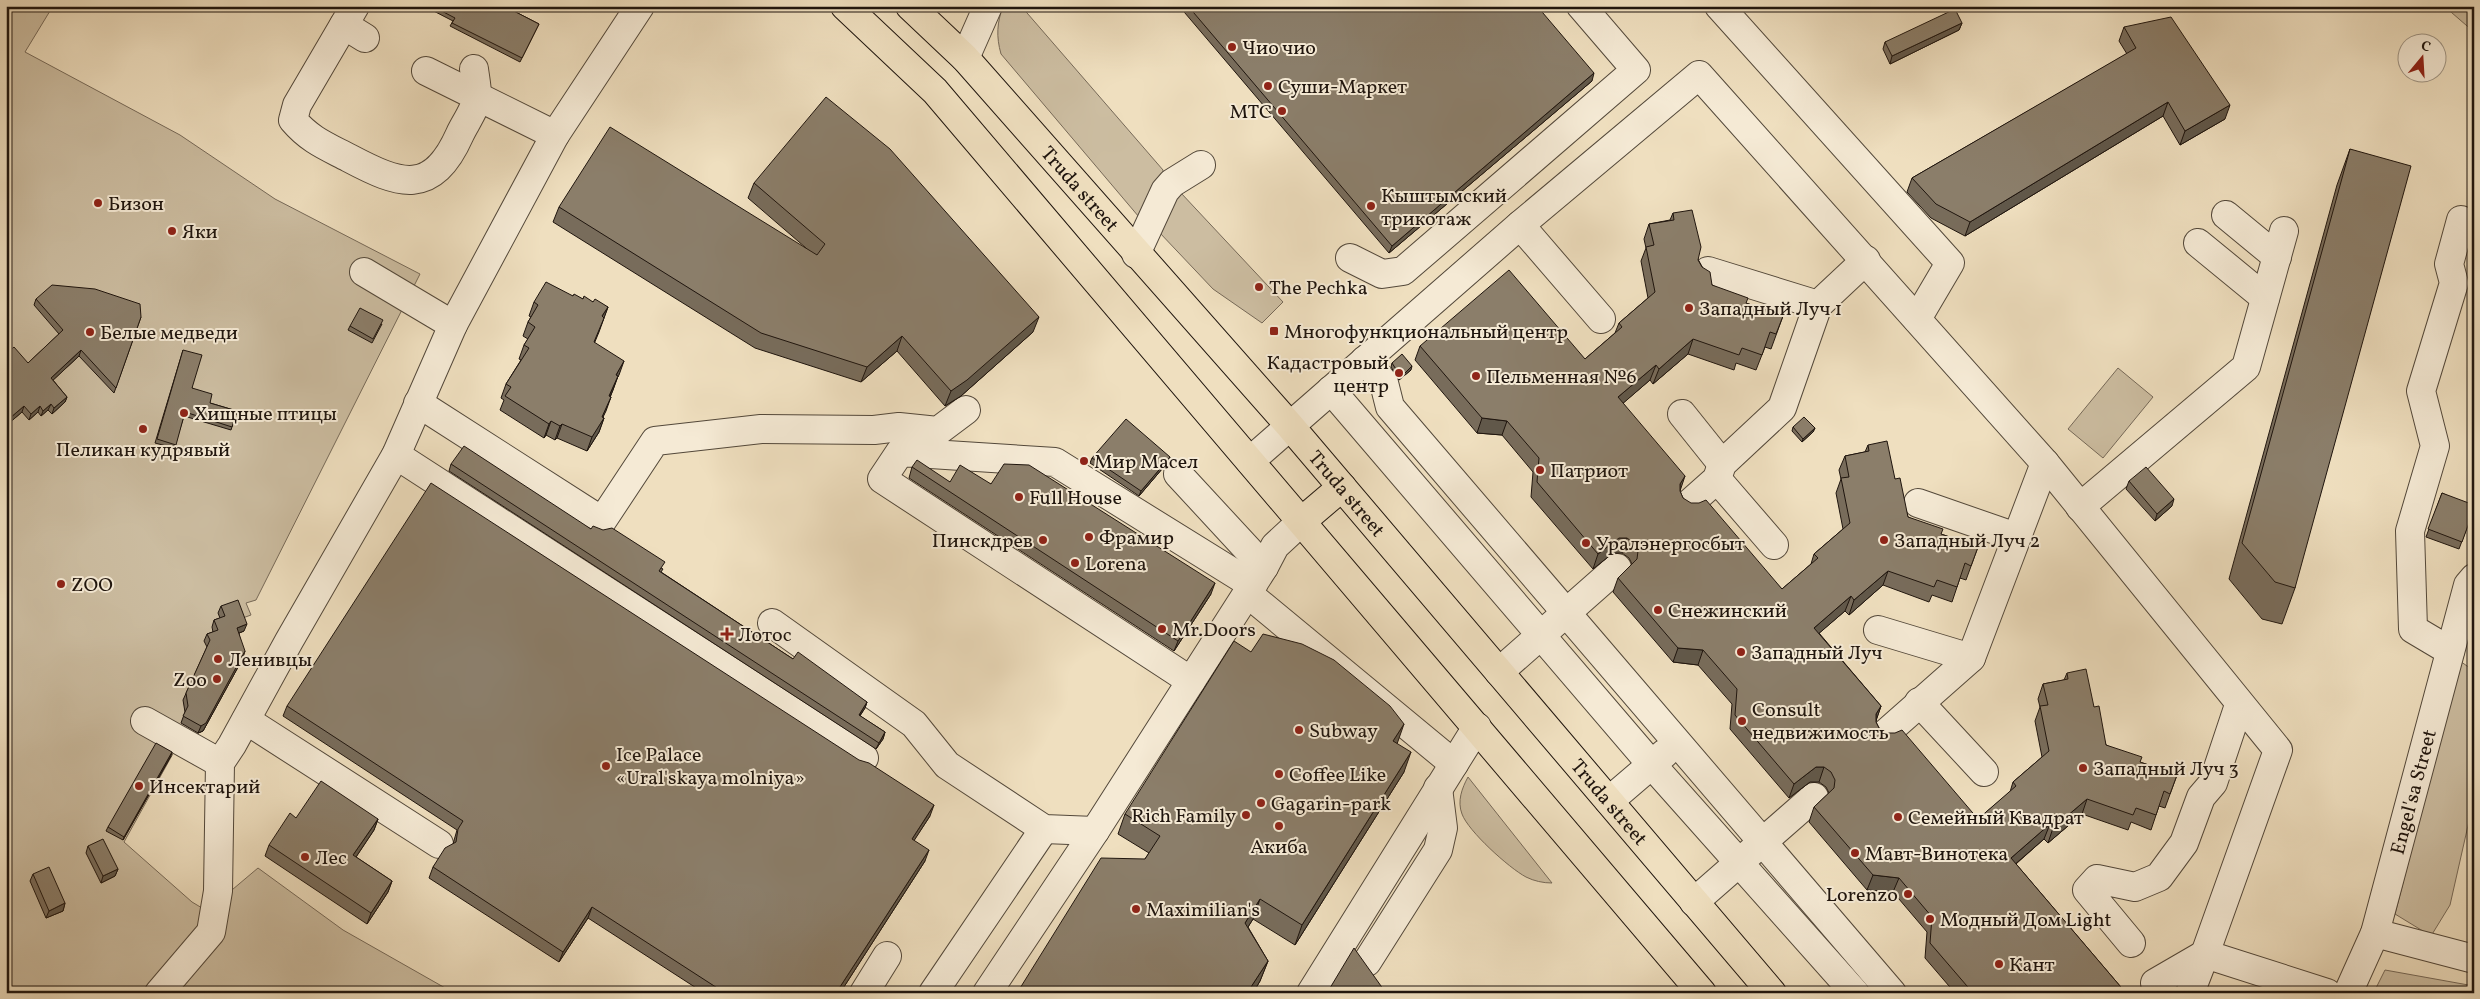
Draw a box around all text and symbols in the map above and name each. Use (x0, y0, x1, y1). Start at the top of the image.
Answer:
north arrow (2398, 32, 2448, 82)
place label: Чио чио (1242, 35, 1316, 63)
text: С (2418, 37, 2433, 57)
marker: Чио чио (1226, 41, 1238, 53)
place label: Суши-Маркет (1278, 74, 1407, 102)
marker: Суши-Маркет (1262, 80, 1274, 92)
place label: МТС (1230, 99, 1272, 127)
marker: МТС (1276, 105, 1288, 117)
street label: Truda street (1033, 141, 1124, 239)
place label: Кыштымский трикотаж (1381, 183, 1507, 234)
place label: Бизон (108, 191, 164, 219)
marker: Бизон (92, 197, 104, 209)
marker: Кыштымский трикотаж (1365, 200, 1377, 212)
place label: Яки (182, 219, 218, 247)
marker: Яки (166, 225, 178, 237)
place label: The Pechka (1269, 275, 1368, 303)
marker: The Pechka (1253, 281, 1265, 293)
place label: Западный Луч 1 (1699, 296, 1842, 324)
marker: Западный Луч 1 (1683, 302, 1695, 314)
place label: Многофункциональный центр (1284, 319, 1568, 347)
place label: Белые медведи (100, 320, 238, 348)
marker: Многофункциональный центр (1268, 325, 1280, 337)
marker: Белые медведи (84, 326, 96, 338)
place label: Кадастровый центр (1267, 350, 1389, 401)
place label: Пельменная №6 (1486, 364, 1637, 392)
marker: Кадастровый центр (1393, 367, 1405, 379)
marker: Пельменная №6 (1470, 370, 1482, 382)
place label: Хищные птицы (194, 401, 337, 429)
marker: Хищные птицы (178, 407, 190, 419)
marker: Пеликан кудрявый (137, 423, 149, 435)
place label: Пеликан кудрявый (56, 437, 230, 465)
street label: Truda street (1301, 445, 1391, 544)
place label: Мир Масел (1094, 449, 1198, 477)
marker: Мир Масел (1078, 455, 1090, 467)
place label: Патриот (1550, 458, 1628, 486)
marker: Патриот (1534, 464, 1546, 476)
place label: Full House (1029, 485, 1122, 513)
marker: Full House (1013, 491, 1025, 503)
place label: Фрамир (1099, 525, 1174, 553)
place label: Пинскдрев (932, 528, 1033, 556)
place label: Западный Луч 2 (1894, 528, 2040, 556)
marker: Фрамир (1083, 531, 1095, 543)
place label: Уралэнергосбыт (1596, 531, 1745, 559)
marker: Пинскдрев (1037, 534, 1049, 546)
marker: Западный Луч 2 (1878, 534, 1890, 546)
marker: Уралэнергосбыт (1580, 537, 1592, 549)
place label: Lorena (1085, 551, 1147, 579)
marker: Lorena (1069, 557, 1081, 569)
place label: ZOO (71, 572, 113, 600)
marker: ZOO (55, 578, 67, 590)
place label: Снежинский (1668, 598, 1787, 626)
marker: Снежинский (1652, 604, 1664, 616)
place label: Mr.Doors (1172, 617, 1256, 645)
place label: Лотос (738, 622, 792, 650)
marker: Mr.Doors (1156, 623, 1168, 635)
marker: Лотос (720, 627, 734, 641)
place label: Западный Луч (1751, 640, 1882, 668)
marker: Западный Луч (1735, 646, 1747, 658)
place label: Ленивцы (228, 647, 312, 675)
marker: Ленивцы (212, 653, 224, 665)
place label: Zoo (173, 667, 207, 695)
marker: Zoo (211, 673, 223, 685)
place label: Consult недвижимость (1752, 697, 1889, 748)
marker: Consult недвижимость (1736, 715, 1748, 727)
place label: Subway (1309, 718, 1378, 746)
marker: Subway (1293, 724, 1305, 736)
street label: Engel'sa Street (2385, 727, 2445, 858)
place label: Ice Palace «Ural'skaya molniya» (616, 742, 805, 793)
street label: Truda street (1563, 754, 1653, 853)
place label: Западный Луч 3 (2093, 756, 2239, 784)
marker: Ice Palace «Ural'skaya molniya» (600, 760, 612, 772)
place label: Coffee Like (1289, 762, 1386, 790)
marker: Западный Луч 3 (2077, 762, 2089, 774)
marker: Coffee Like (1273, 768, 1285, 780)
place label: Инсектарий (149, 774, 261, 802)
marker: Инсектарий (133, 780, 145, 792)
place label: Gagarin-park (1271, 791, 1391, 819)
marker: Gagarin-park (1255, 797, 1267, 809)
place label: Rich Family (1131, 803, 1236, 831)
place label: Семейный Квадрат (1908, 805, 2084, 833)
marker: Rich Family (1240, 809, 1252, 821)
marker: Семейный Квадрат (1892, 811, 1904, 823)
marker: Акиба (1273, 820, 1285, 832)
place label: Акиба (1250, 834, 1308, 862)
place label: Мавт-Винотека (1865, 841, 2008, 869)
place label: Лес (315, 845, 347, 873)
marker: Мавт-Винотека (1849, 847, 1861, 859)
marker: Лес (299, 851, 311, 863)
place label: Lorenzo (1826, 882, 1898, 910)
marker: Lorenzo (1902, 888, 1914, 900)
place label: Maximilian's (1146, 897, 1260, 925)
marker: Maximilian's (1130, 903, 1142, 915)
place label: Модный Дом Light (1940, 907, 2112, 935)
marker: Модный Дом Light (1924, 913, 1936, 925)
place label: Кант (2009, 952, 2055, 980)
marker: Кант (1993, 958, 2005, 970)

